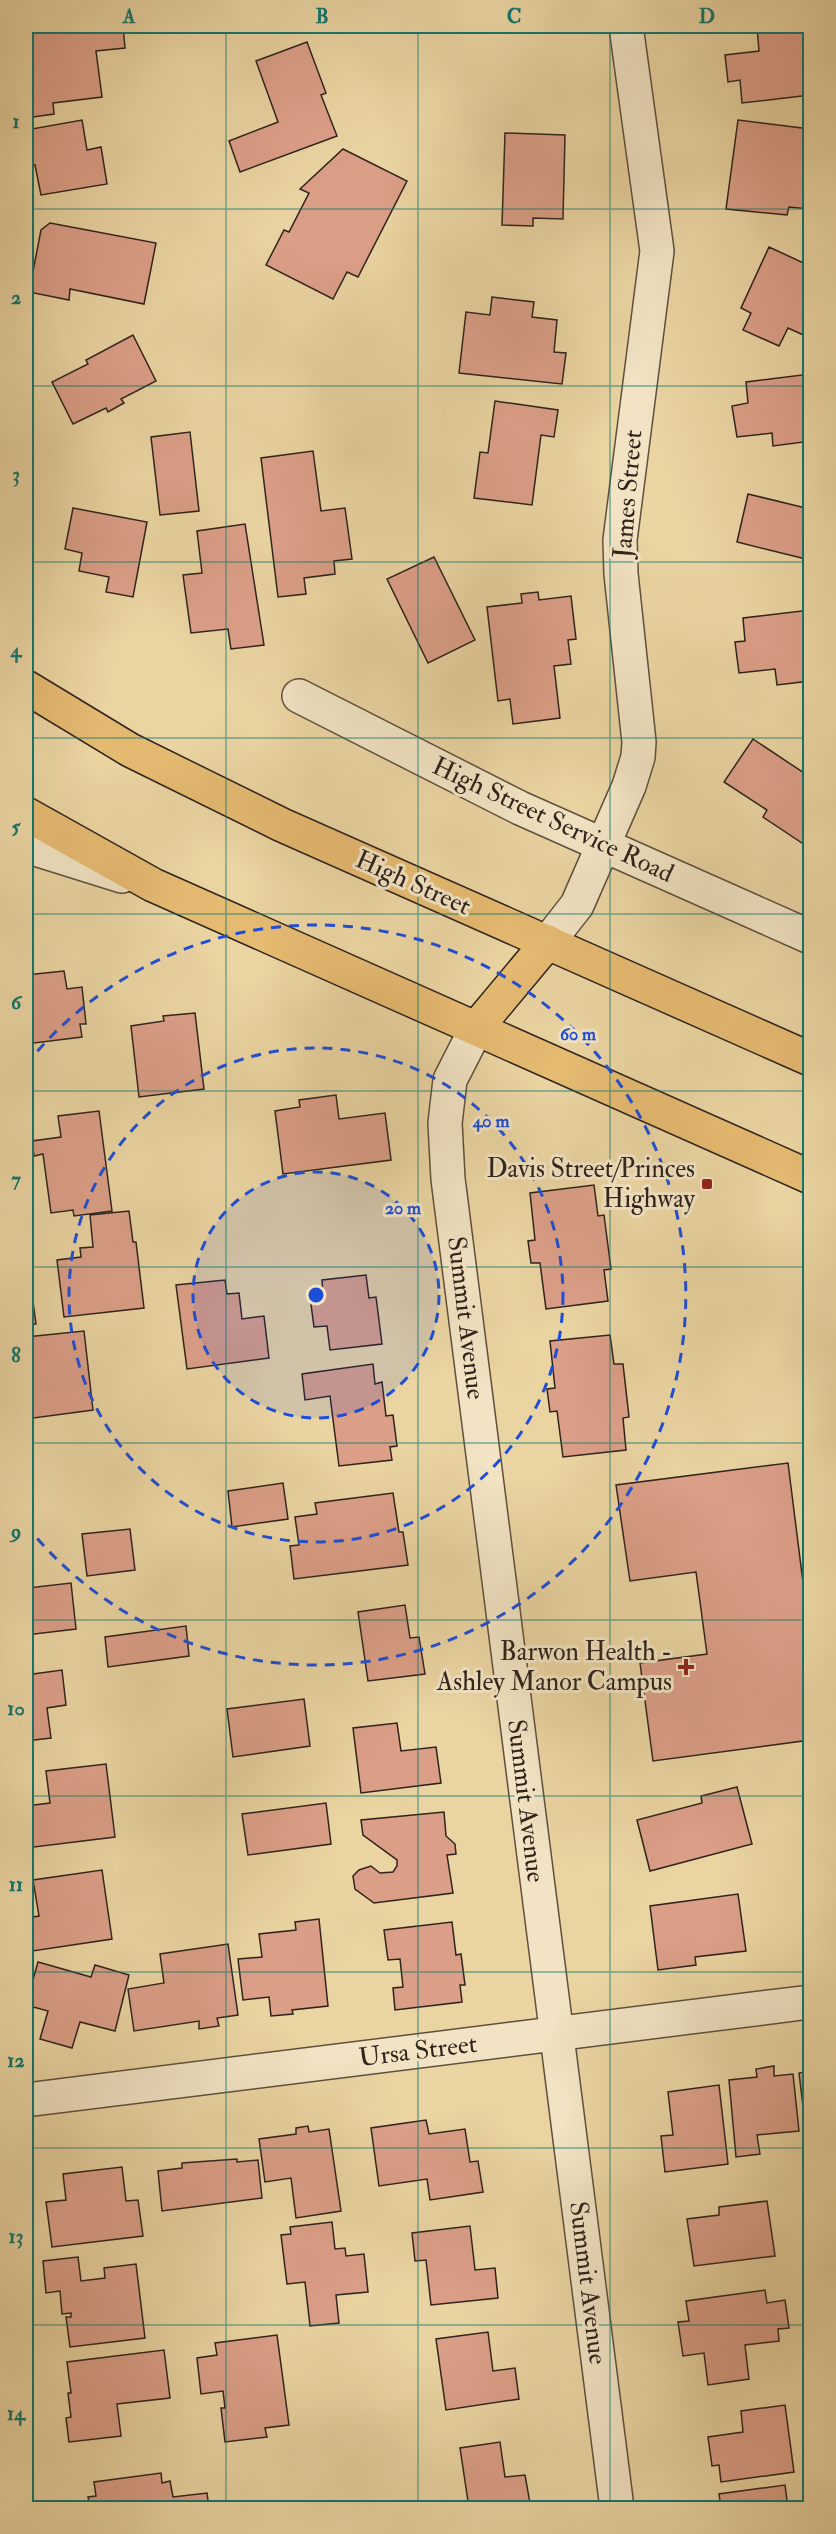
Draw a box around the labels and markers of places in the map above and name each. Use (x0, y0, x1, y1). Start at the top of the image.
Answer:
place label: Davis Street/Princes Highway (486, 1153, 696, 1215)
marker: Davis Street/Princes Highway (700, 1177, 714, 1191)
centre of rings (306, 1285, 326, 1305)
place label: Barwon Health - Ashley Manor Campus (436, 1636, 672, 1699)
marker: Barwon Health - Ashley Manor Campus (677, 1658, 695, 1676)

